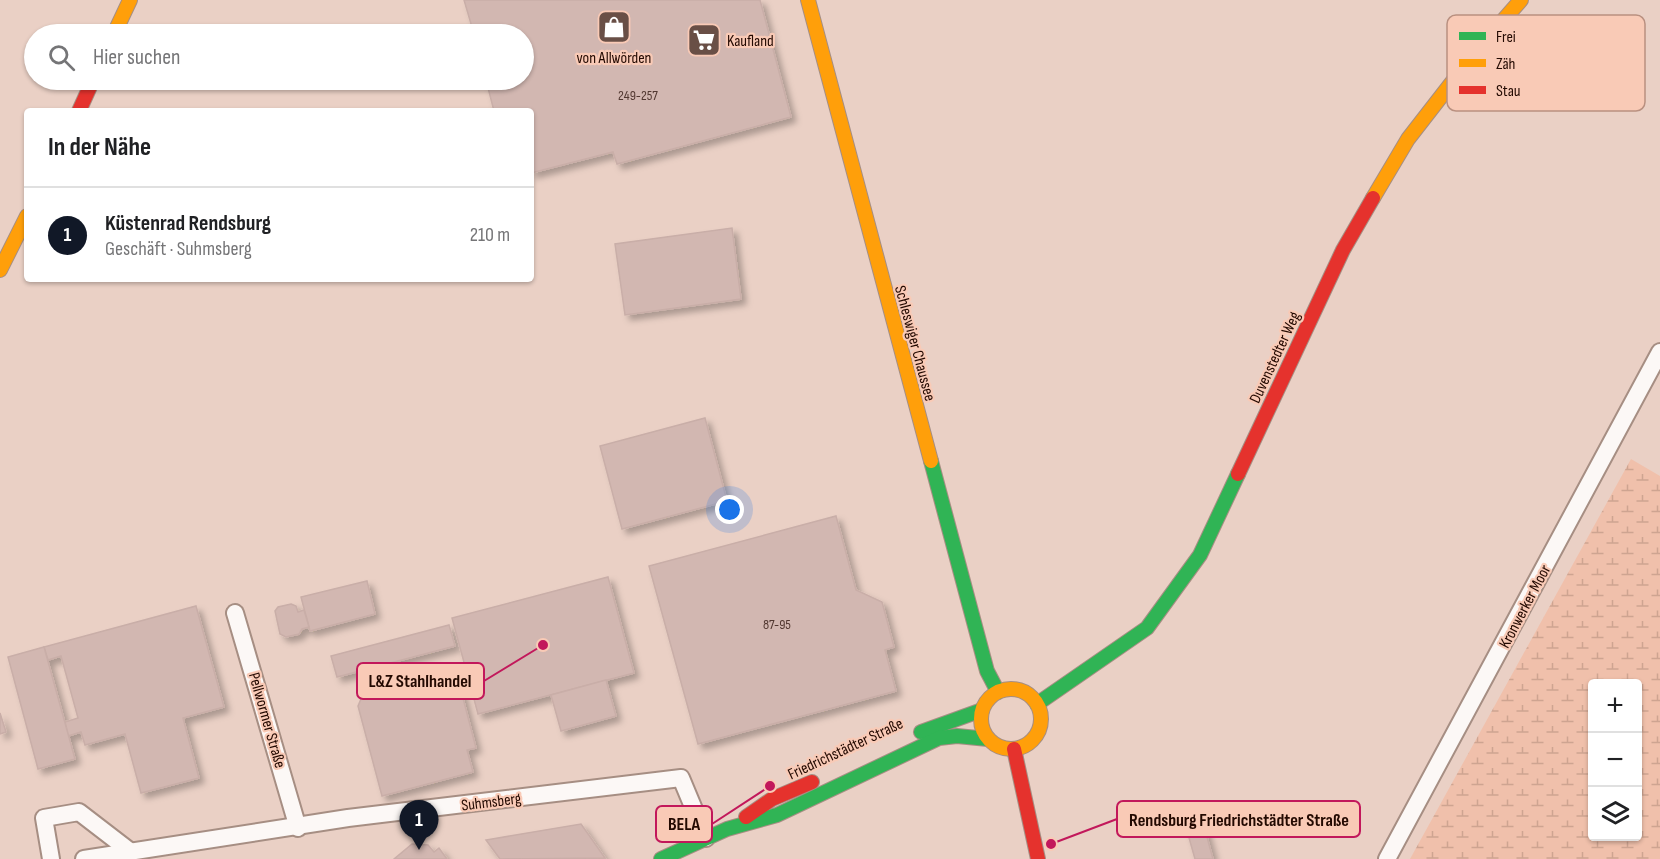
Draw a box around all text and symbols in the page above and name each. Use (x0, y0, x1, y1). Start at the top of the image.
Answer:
shop icon: von Allwörden (596, 9, 632, 45)
legend (1447, 15, 1645, 111)
supermarket icon: Kaufland (686, 22, 722, 58)
search box (24, 24, 534, 90)
text: Frei (1496, 28, 1516, 47)
place label: Kaufland (727, 32, 774, 51)
icon: search (45, 41, 78, 74)
text: Hier suchen (93, 44, 181, 71)
place label: von Allwörden (577, 49, 651, 68)
text: Zäh (1496, 55, 1515, 74)
text: Stau (1496, 82, 1521, 101)
house number: 249-257 (618, 87, 658, 104)
text: In der Nähe (48, 132, 151, 163)
text: Küstenrad Rendsburg (105, 210, 271, 237)
text: 1 (64, 223, 71, 247)
text: 210 m (470, 223, 510, 247)
text: Geschäft · Suhmsberg (105, 237, 252, 261)
street label: Schleswiger Chaussee (890, 284, 939, 403)
street label: Duvenstedter Weg (1246, 309, 1305, 406)
your location (715, 495, 744, 524)
street label: Kronwerker Moor (1495, 561, 1555, 652)
house number: 87-95 (763, 616, 791, 633)
callout: L&Z Stahlhandel (357, 663, 484, 699)
street label: Pellwormer Straße (244, 670, 289, 770)
text: L&Z Stahlhandel (368, 671, 472, 692)
map controls (1588, 679, 1642, 841)
button: + (1588, 679, 1642, 733)
street label: Friedrichstädter Straße (785, 714, 906, 784)
button: − (1588, 733, 1642, 787)
button: layers (1588, 787, 1642, 841)
street label: Suhmsberg (460, 789, 522, 816)
pin: 1 (400, 800, 438, 850)
callout: Rendsburg Friedrichstädter Straße (1117, 801, 1360, 837)
callout: BELA (656, 806, 712, 842)
text: Rendsburg Friedrichstädter Straße (1129, 810, 1349, 831)
text: BELA (668, 814, 701, 835)

